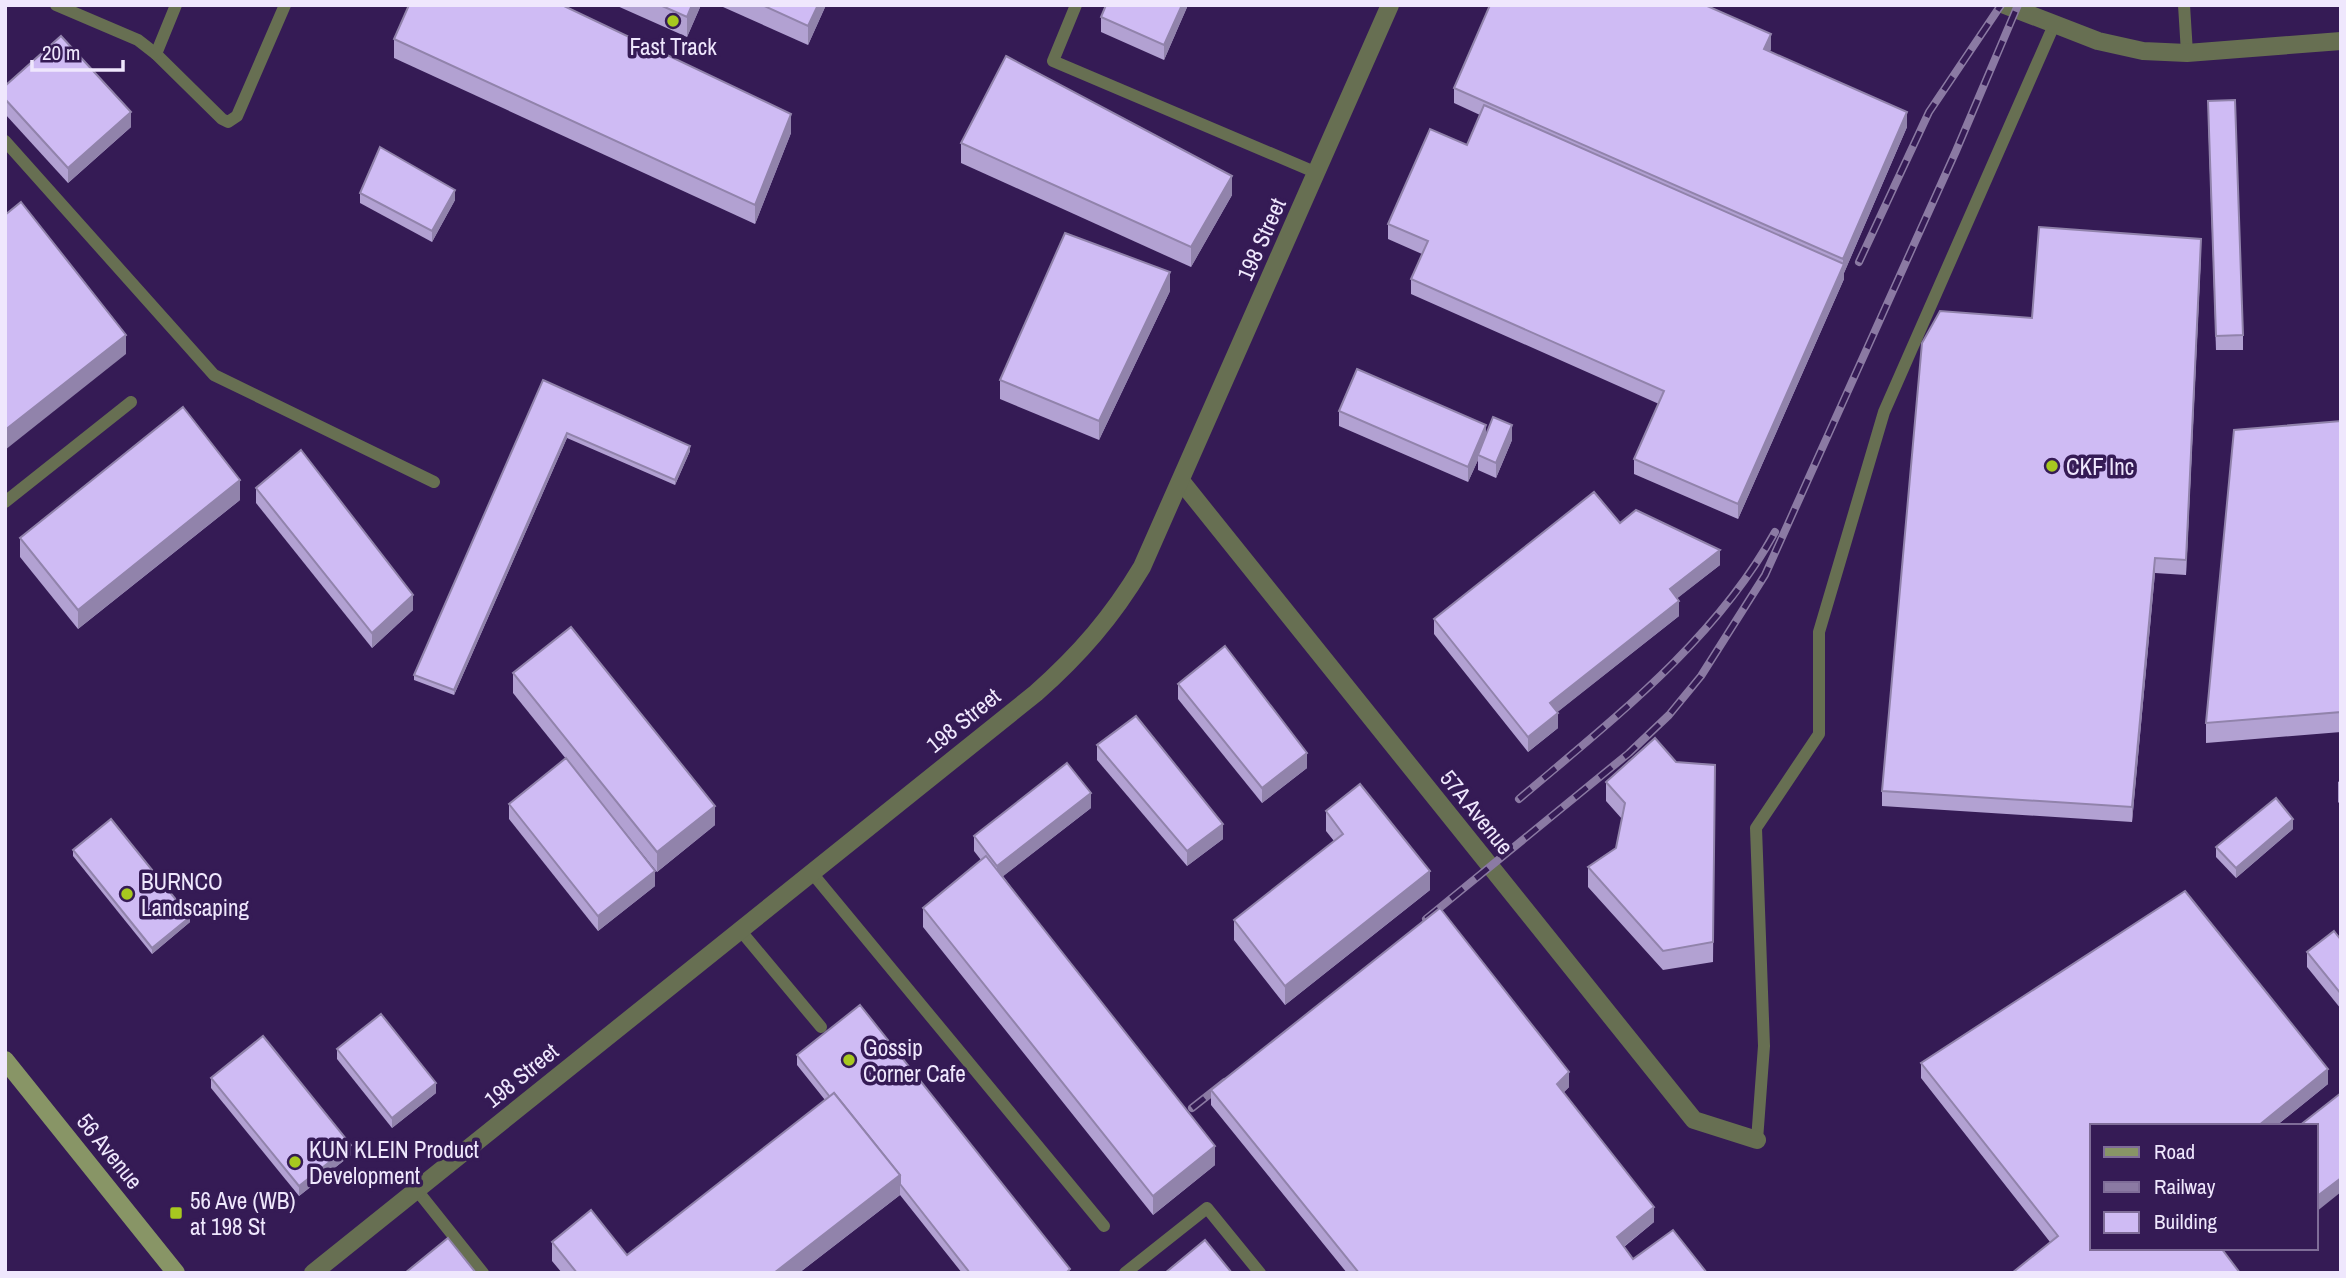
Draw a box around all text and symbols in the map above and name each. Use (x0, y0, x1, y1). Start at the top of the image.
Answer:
marker: Fast Track (665, 13, 681, 29)
scale bar (32, 28, 122, 72)
place label: Fast Track (629, 31, 717, 62)
text: 20 m (42, 38, 80, 67)
street label: 198 Street (1229, 193, 1293, 285)
place label: CKF Inc (2066, 451, 2134, 482)
marker: CKF Inc (2044, 458, 2060, 474)
street label: 198 Street (919, 681, 1007, 759)
street label: 57A Avenue (1433, 763, 1521, 861)
place label: BURNCO Landscaping (141, 866, 250, 923)
marker: BURNCO Landscaping (119, 886, 135, 902)
place label: Gossip Corner Cafe (863, 1032, 966, 1089)
street label: 198 Street (477, 1036, 565, 1114)
marker: Gossip Corner Cafe (841, 1052, 857, 1068)
street label: 56 Avenue (70, 1107, 150, 1195)
legend (2090, 1124, 2318, 1250)
place label: KUN KLEIN Product Development (309, 1134, 479, 1191)
text: Road (2154, 1137, 2195, 1166)
marker: KUN KLEIN Product Development (287, 1154, 303, 1170)
text: Railway (2154, 1172, 2216, 1201)
place label: 56 Ave (WB) at 198 St (190, 1185, 296, 1242)
marker: 56 Ave (WB) at 198 St (168, 1205, 184, 1221)
text: Building (2154, 1207, 2218, 1236)

